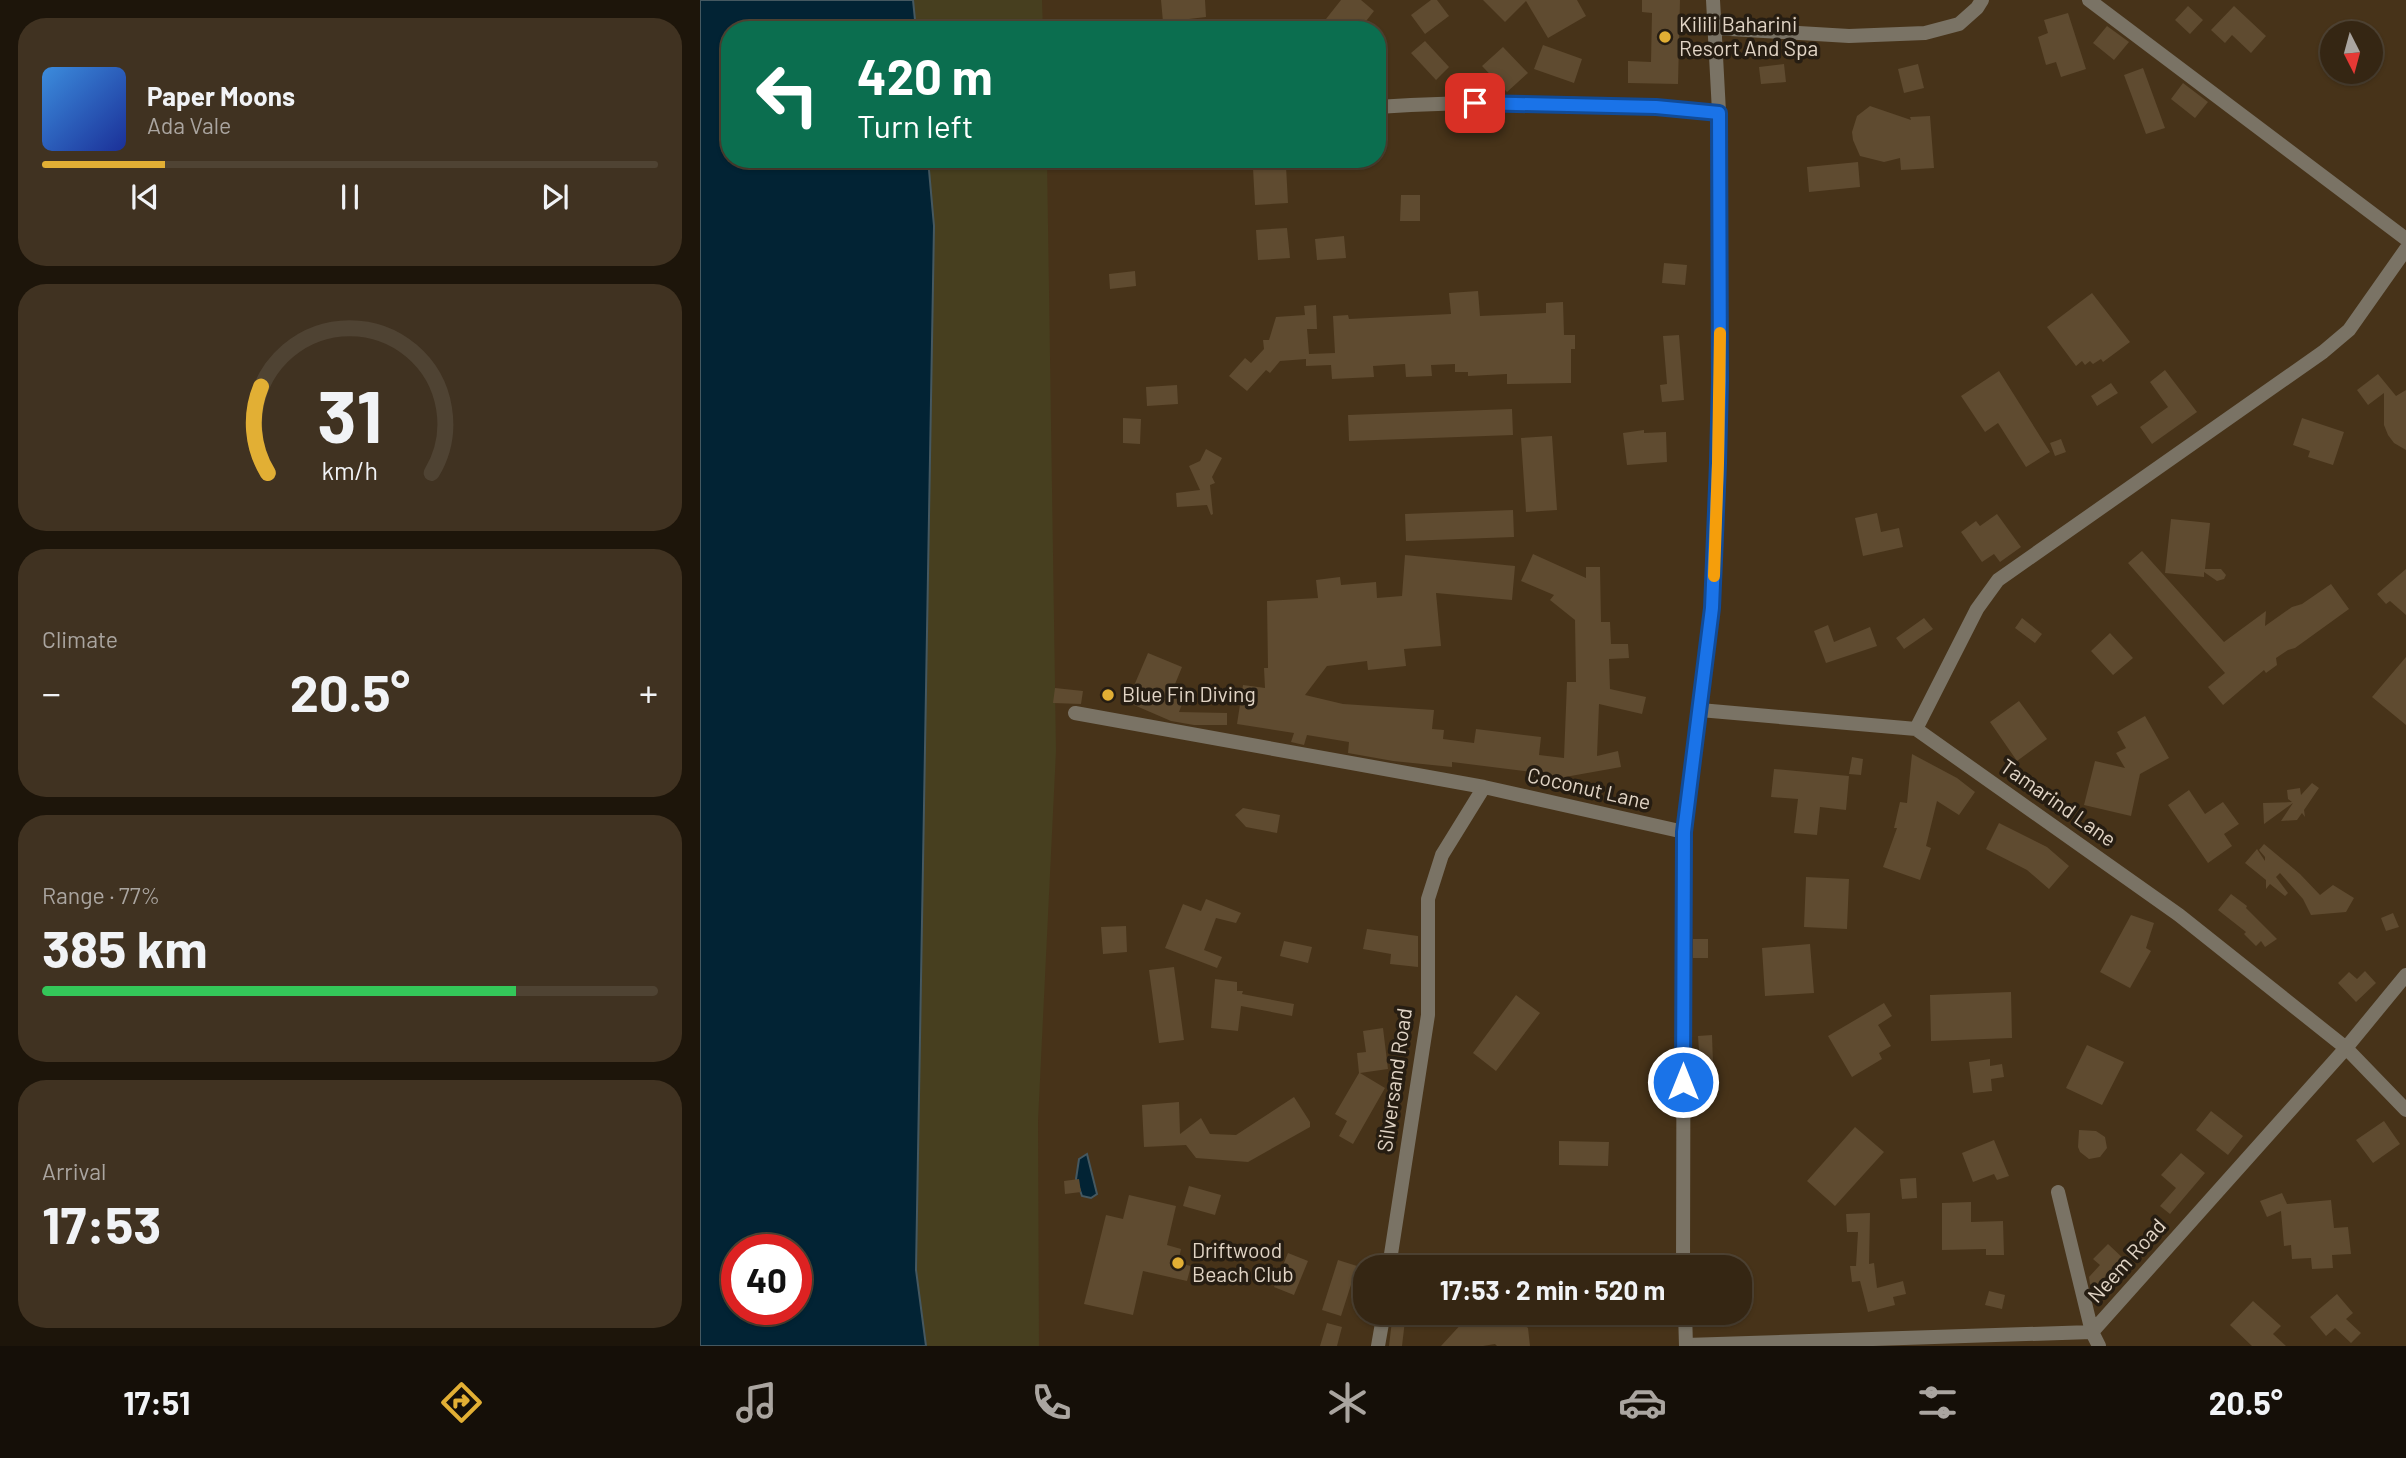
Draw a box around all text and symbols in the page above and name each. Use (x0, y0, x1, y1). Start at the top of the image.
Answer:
place label: Kilili Baharini Resort And Spa (1679, 11, 1818, 60)
north arrow (2320, 21, 2384, 84)
map controls (2320, 21, 2383, 84)
marker: Kilili Baharini Resort And Spa (1657, 29, 1673, 45)
text: 420 m (857, 46, 993, 105)
icon: left (742, 49, 833, 140)
pin (1445, 73, 1505, 133)
text: Paper Moons (147, 80, 295, 111)
icon: arrive (1456, 84, 1494, 122)
text: Turn left (857, 106, 974, 144)
text: Ada Vale (147, 111, 231, 139)
icon: previous (126, 178, 164, 216)
icon: pause (331, 178, 369, 216)
icon: next (536, 178, 574, 216)
text: 31 (318, 371, 382, 459)
text: km/h (322, 455, 378, 485)
text: Climate (42, 625, 118, 653)
text: 20.5° (290, 660, 410, 722)
text: − (42, 669, 61, 715)
text: + (639, 669, 658, 715)
place label: Blue Fin Diving (1122, 681, 1256, 706)
marker: Blue Fin Diving (1100, 687, 1116, 703)
street label: Tamarind Lane (1996, 753, 2121, 851)
street label: Coconut Lane (1525, 761, 1653, 814)
text: Range · 77% (42, 881, 160, 909)
text: 385 km (42, 916, 208, 978)
street label: Silversand Road (1371, 1006, 1416, 1153)
position arrow (1646, 1045, 1720, 1119)
text: Arrival (42, 1157, 106, 1185)
text: 17:53 (42, 1192, 161, 1254)
street label: Neem Road (2082, 1213, 2170, 1307)
speed limit sign: 40 (721, 1234, 812, 1325)
place label: Driftwood Beach Club (1192, 1237, 1294, 1286)
marker: Driftwood Beach Club (1170, 1255, 1186, 1271)
text: 17:53 · 2 min · 520 m (1440, 1274, 1665, 1305)
icon: directions (437, 1378, 486, 1427)
icon: music (732, 1378, 781, 1427)
icon: phone (1027, 1378, 1076, 1427)
icon: climate (1323, 1378, 1372, 1427)
icon: car (1618, 1378, 1667, 1427)
icon: filters (1913, 1378, 1962, 1427)
text: 17:51 (123, 1383, 190, 1421)
text: 20.5° (2209, 1383, 2283, 1421)

